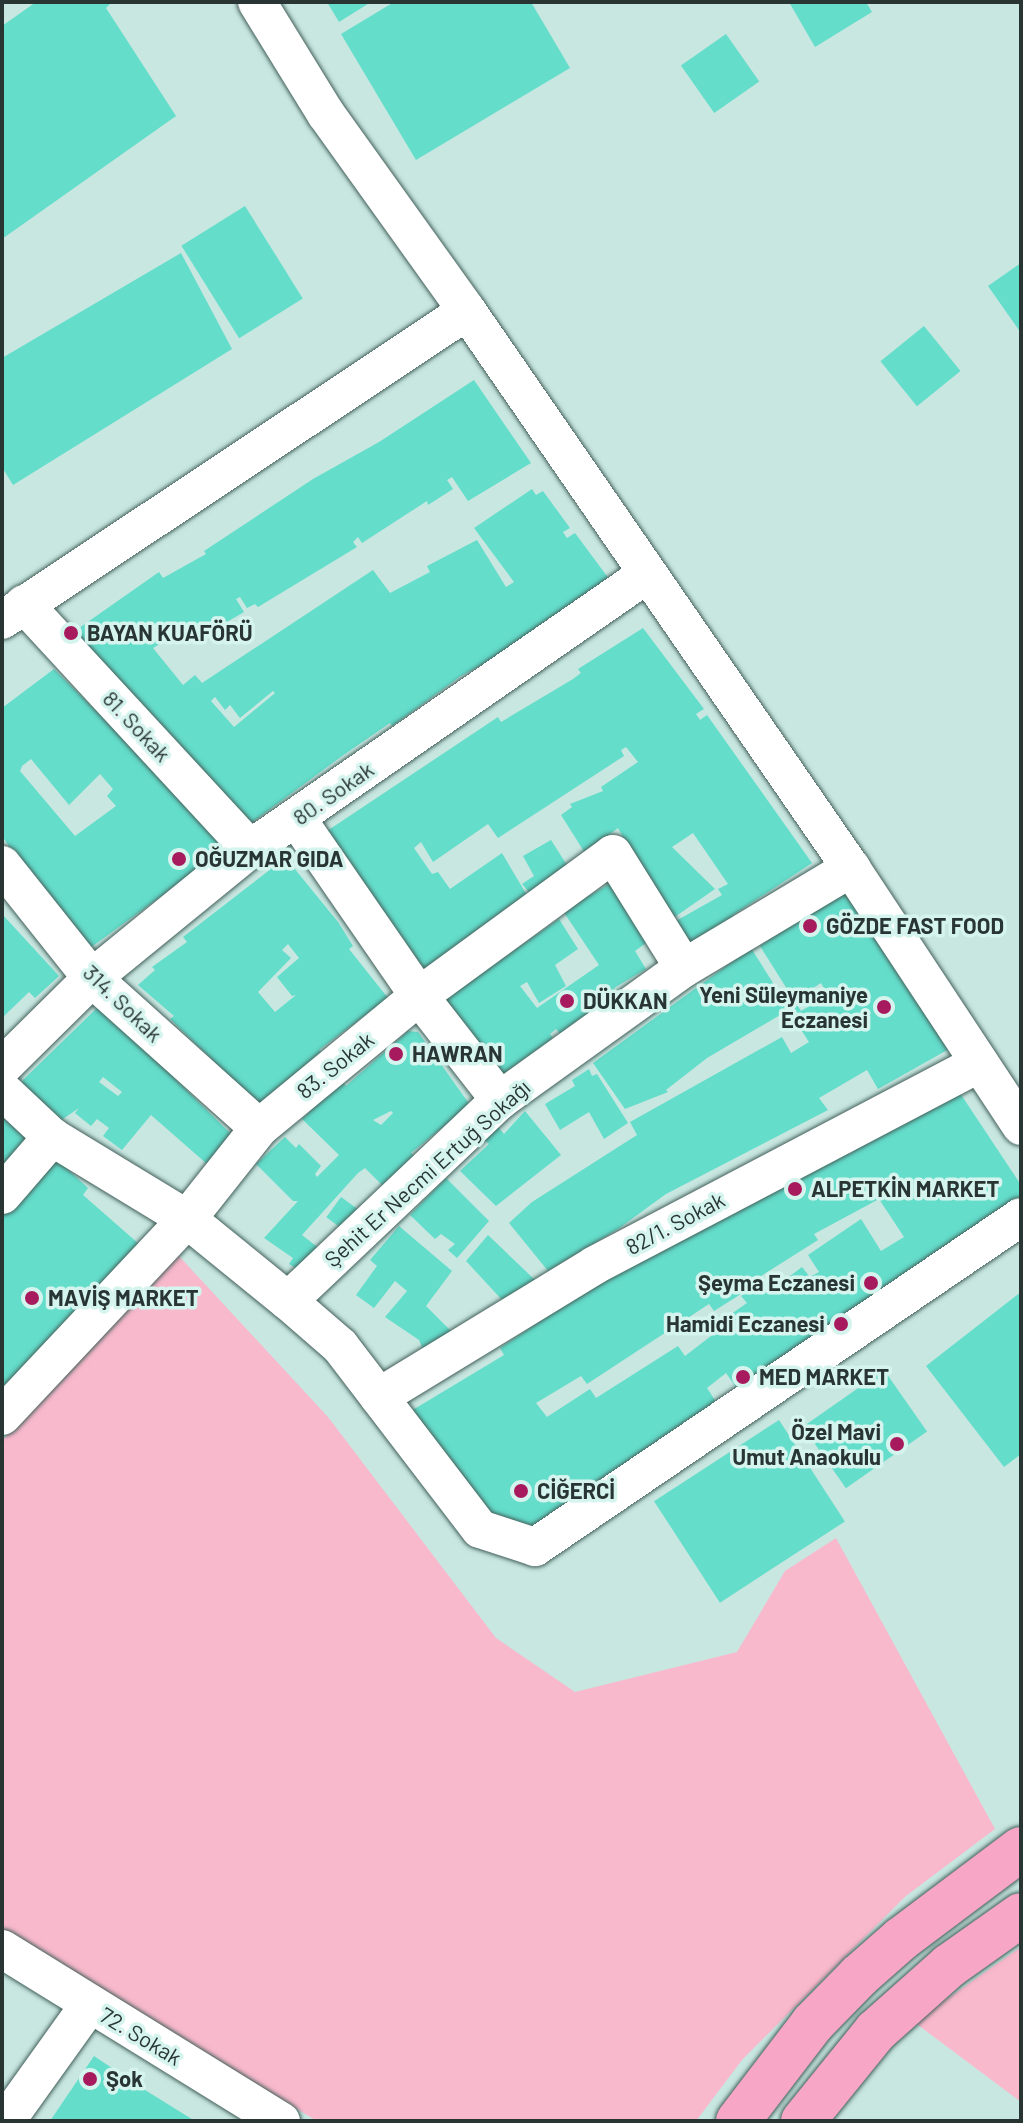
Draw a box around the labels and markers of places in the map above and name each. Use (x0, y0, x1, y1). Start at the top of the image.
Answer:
place label: BAYAN KUAFÖRÜ (87, 620, 253, 646)
marker: BAYAN KUAFÖRÜ (62, 624, 80, 642)
place label: OĞUZMAR GIDA (195, 846, 343, 872)
marker: OĞUZMAR GIDA (170, 850, 188, 868)
place label: GÖZDE FAST FOOD (826, 913, 1004, 939)
marker: GÖZDE FAST FOOD (801, 917, 819, 935)
place label: Yeni Süleymaniye Eczanesi (699, 981, 868, 1032)
place label: DÜKKAN (583, 988, 668, 1014)
marker: DÜKKAN (558, 992, 576, 1010)
marker: Yeni Süleymaniye Eczanesi (875, 998, 893, 1016)
place label: HAWRAN (412, 1041, 503, 1067)
marker: HAWRAN (387, 1045, 405, 1063)
place label: ALPETKİN MARKET (811, 1176, 999, 1202)
marker: ALPETKİN MARKET (786, 1180, 804, 1198)
place label: Şeyma Eczanesi (698, 1270, 855, 1296)
marker: Şeyma Eczanesi (862, 1274, 880, 1292)
place label: MAVİŞ MARKET (48, 1285, 199, 1311)
marker: MAVİŞ MARKET (23, 1289, 41, 1307)
place label: Hamidi Eczanesi (666, 1311, 825, 1337)
marker: Hamidi Eczanesi (832, 1315, 850, 1333)
place label: MED MARKET (759, 1364, 889, 1390)
marker: MED MARKET (734, 1368, 752, 1386)
place label: Özel Mavi Umut Anaokulu (732, 1418, 881, 1470)
marker: Özel Mavi Umut Anaokulu (888, 1435, 906, 1453)
place label: CİĞERCİ (537, 1478, 615, 1504)
marker: CİĞERCİ (512, 1482, 530, 1500)
place label: Şok (106, 2066, 143, 2092)
marker: Şok (81, 2070, 99, 2088)

